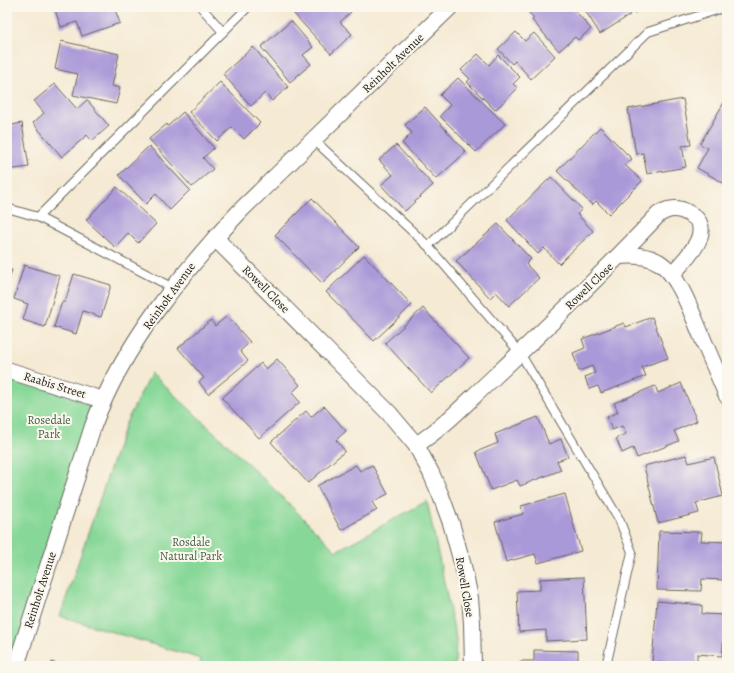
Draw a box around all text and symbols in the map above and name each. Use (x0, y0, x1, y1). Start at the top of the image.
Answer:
street label: Reinholt Avenue (359, 30, 427, 96)
street label: Reinholt Avenue (139, 259, 199, 333)
street label: Rowell Close (561, 259, 617, 313)
street label: Rowell Close (239, 262, 293, 316)
street label: Raabis Street (22, 368, 88, 402)
park label: Rosedale Park (27, 412, 71, 442)
park label: Rosdale Natural Park (160, 534, 222, 564)
street label: Reinholt Avenue (20, 550, 60, 630)
street label: Rowell Close (452, 555, 478, 619)

